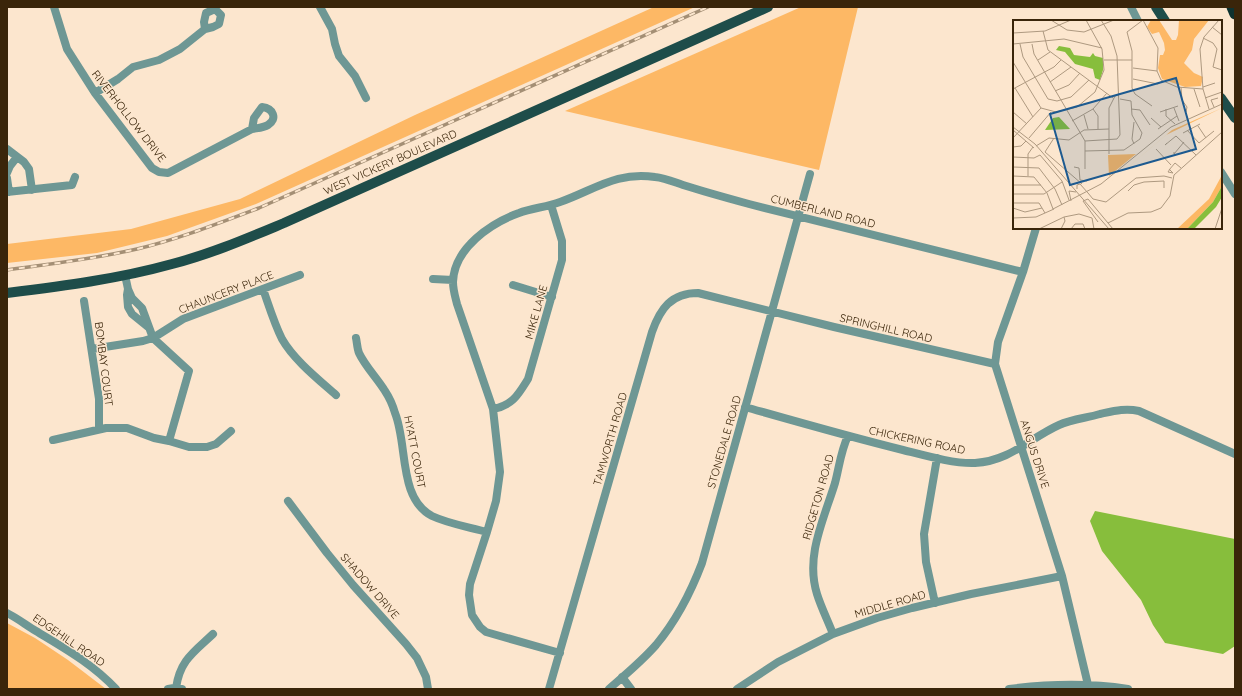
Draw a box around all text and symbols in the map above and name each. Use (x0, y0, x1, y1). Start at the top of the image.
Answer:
inset map (1013, 20, 1222, 229)
street label: RIVERHOLLOW DRIVE (89, 67, 169, 165)
street label: WEST VICKERY BOULEVARD (321, 126, 459, 198)
street label: CUMBERLAND ROAD (769, 191, 877, 231)
street label: CHAUNCERY PLACE (177, 267, 275, 317)
street label: MIKE LANE (522, 283, 550, 341)
street label: SPRINGHILL ROAD (838, 311, 934, 345)
street label: BOMBAY COURT (92, 321, 116, 407)
street label: TAMWORTH ROAD (590, 390, 630, 487)
street label: STONEDALE ROAD (704, 394, 744, 490)
street label: HYATT COURT (401, 414, 429, 490)
street label: ANGUS DRIVE (1017, 418, 1053, 490)
street label: CHICKERING ROAD (868, 423, 967, 457)
street label: RIDGETON ROAD (799, 452, 837, 541)
street label: SHADOW DRIVE (338, 550, 402, 622)
street label: MIDDLE ROAD (853, 587, 927, 621)
street label: EDGEHILL ROAD (30, 611, 108, 669)

